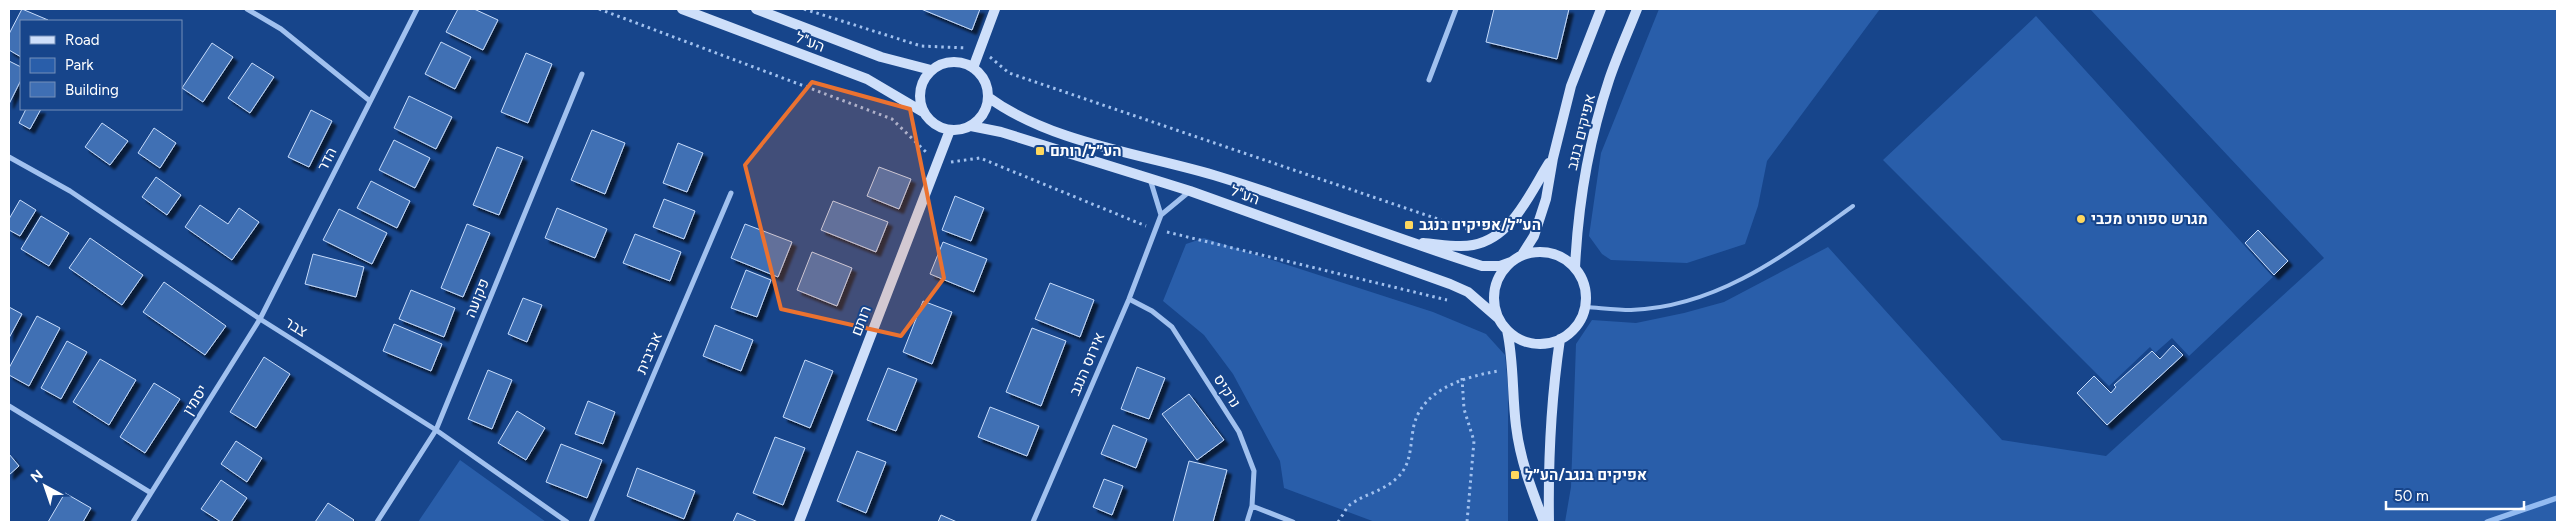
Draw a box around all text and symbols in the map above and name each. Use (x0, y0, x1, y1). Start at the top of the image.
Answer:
legend (20, 20, 182, 110)
street label: הע"ל (793, 28, 827, 56)
text: Road (65, 31, 100, 49)
text: Park (65, 56, 94, 74)
text: Building (65, 81, 119, 99)
street label: אפיקים בנגב (1563, 92, 1599, 172)
place label: הע״ל/רותם (1050, 142, 1122, 160)
street label: הדר (314, 144, 340, 174)
marker: הע״ל/רותם (1034, 145, 1046, 157)
street label: הע"ל (1228, 181, 1262, 209)
place label: מגרש ספורט מכבי (2091, 210, 2208, 228)
marker: מגרש ספורט מכבי (2075, 213, 2087, 225)
place label: הע״ל/אפיקים בנגב (1419, 216, 1541, 234)
marker: הע״ל/אפיקים בנגב (1403, 219, 1415, 231)
street label: פקועה (461, 276, 493, 320)
street label: רותם (847, 303, 875, 339)
street label: צבר (281, 313, 311, 341)
street label: אביבית (632, 329, 666, 377)
street label: אירוס הנגב (1066, 330, 1108, 398)
street label: נרקיס (1210, 371, 1244, 411)
street label: יסמין (179, 381, 211, 419)
north arrow (20, 461, 70, 511)
text: N (27, 466, 47, 486)
place label: אפיקים בנגב/הע״ל (1525, 466, 1647, 484)
marker: אפיקים בנגב/הע״ל (1509, 469, 1521, 481)
scale bar (2386, 478, 2524, 510)
text: 50 m (2394, 487, 2429, 505)

